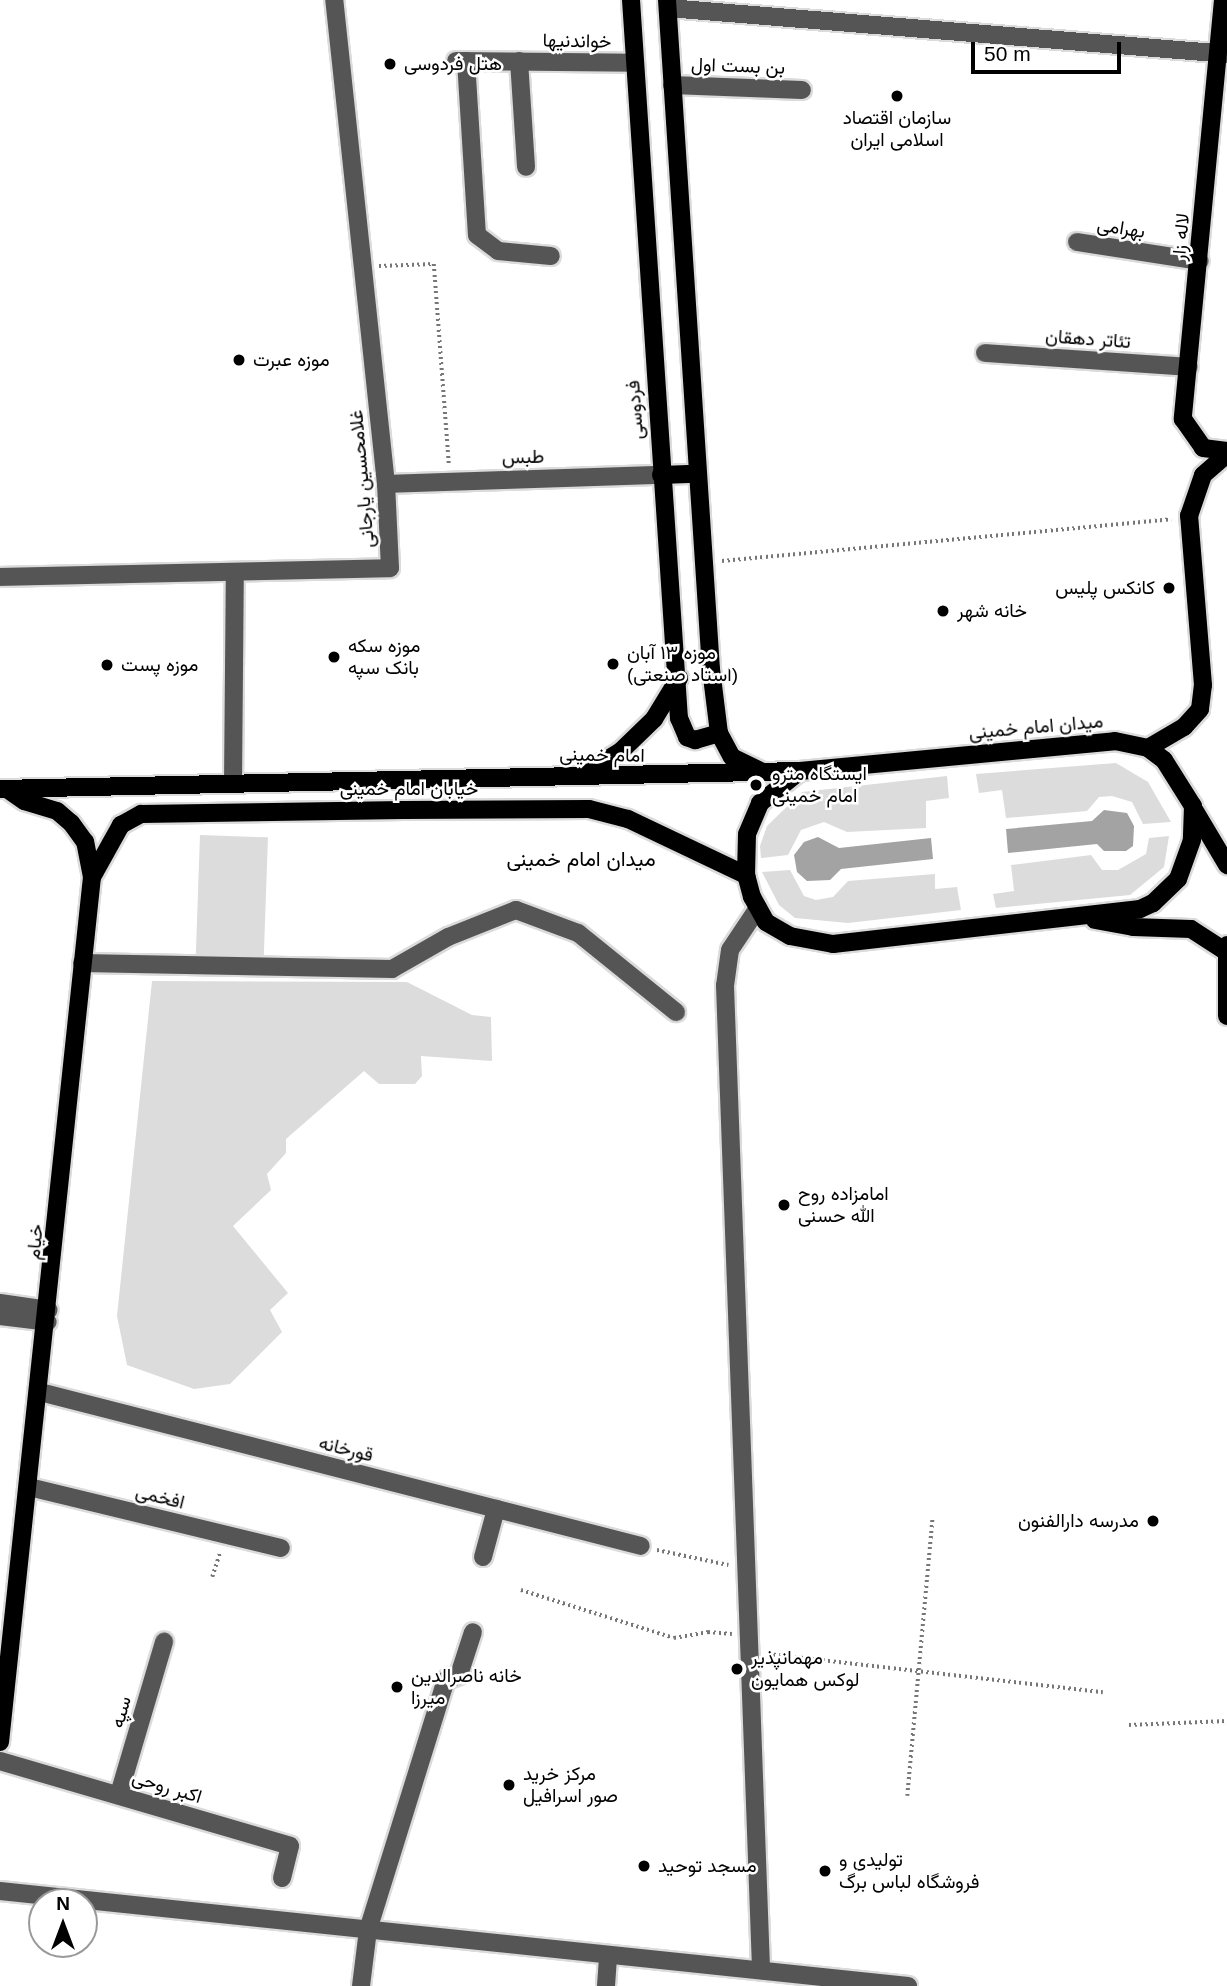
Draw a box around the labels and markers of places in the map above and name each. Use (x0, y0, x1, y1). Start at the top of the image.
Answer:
place label: هتل فردوسی (404, 53, 502, 75)
marker: هتل فردوسی (382, 56, 398, 72)
marker: سازمان اقتصاد اسلامی ایران (889, 88, 905, 104)
place label: سازمان اقتصاد اسلامی ایران (843, 107, 951, 151)
place label: موزه عبرت (253, 349, 330, 371)
marker: موزه عبرت (231, 352, 247, 368)
place label: کانکس پلیس (1055, 577, 1155, 599)
marker: کانکس پلیس (1161, 580, 1177, 596)
place label: خانه شهر (957, 600, 1027, 622)
marker: خانه شهر (935, 603, 951, 619)
place label: موزه سکه بانک سپه (348, 635, 420, 679)
place label: موزه ۱۳ آبان (استاد صنعتی) (627, 642, 738, 686)
marker: موزه سکه بانک سپه (326, 649, 342, 665)
place label: موزه پست (121, 654, 198, 676)
marker: موزه ۱۳ آبان (استاد صنعتی) (605, 656, 621, 672)
marker: موزه پست (99, 657, 115, 673)
place label: ایستگاه مترو امام خمینی (772, 763, 867, 807)
marker: ایستگاه مترو امام خمینی (746, 775, 766, 795)
place label: امامزاده روح الله حسنی (798, 1183, 889, 1227)
marker: امامزاده روح الله حسنی (776, 1197, 792, 1213)
place label: مدرسه دارالفنون (1018, 1510, 1139, 1532)
marker: مدرسه دارالفنون (1145, 1513, 1161, 1529)
place label: مهمانپذیر لوکس همایون (751, 1647, 859, 1691)
marker: مهمانپذیر لوکس همایون (729, 1661, 745, 1677)
place label: خانه ناصرالدین میرزا (411, 1665, 522, 1709)
marker: خانه ناصرالدین میرزا (389, 1679, 405, 1695)
place label: مرکز خرید صور اسرافیل (523, 1763, 618, 1807)
marker: مرکز خرید صور اسرافیل (501, 1777, 517, 1793)
place label: تولیدی و فروشگاه لباس برگ (839, 1849, 980, 1893)
place label: مسجد توحید (658, 1855, 757, 1877)
marker: مسجد توحید (636, 1858, 652, 1874)
marker: تولیدی و فروشگاه لباس برگ (817, 1863, 833, 1879)

